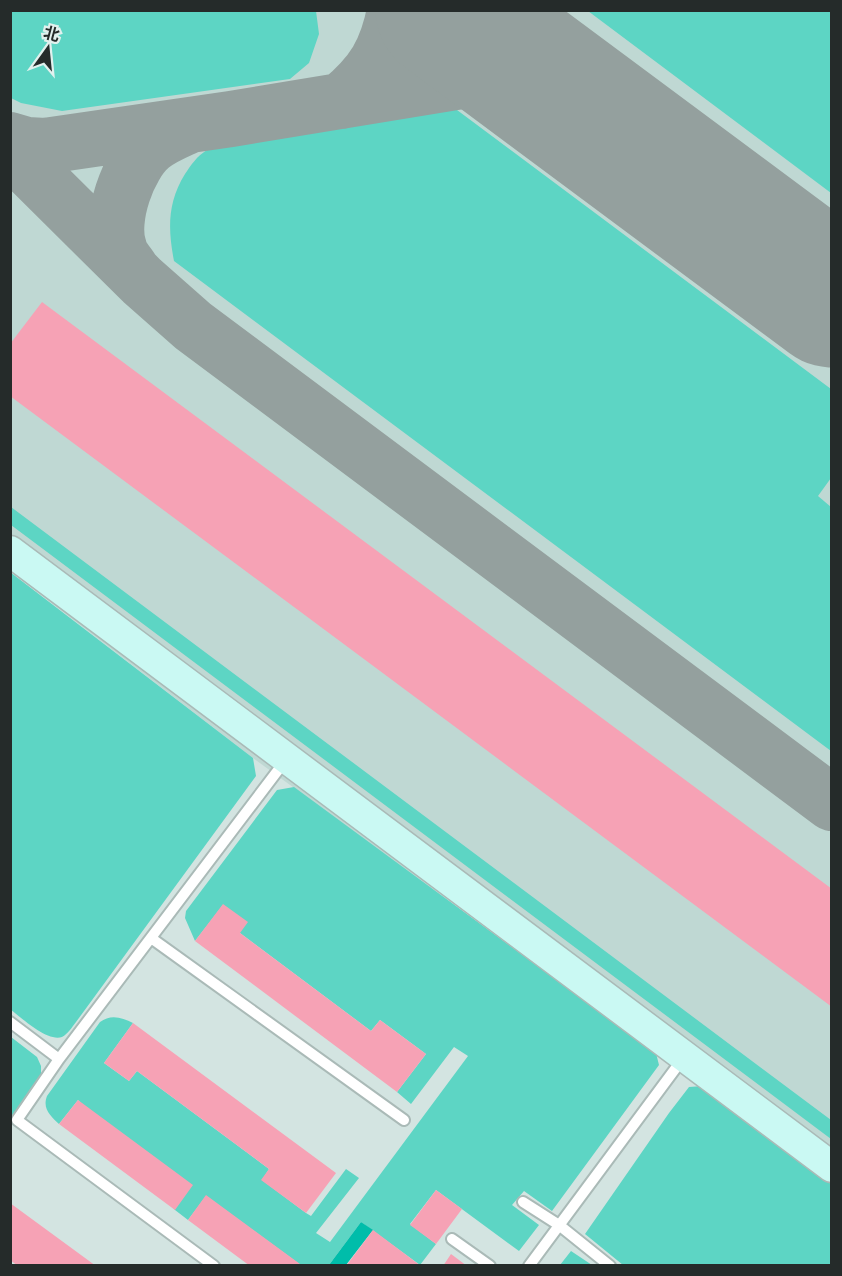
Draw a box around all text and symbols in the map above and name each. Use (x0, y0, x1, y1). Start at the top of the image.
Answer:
north arrow (18, 18, 78, 78)
text: 北 (41, 21, 62, 46)

